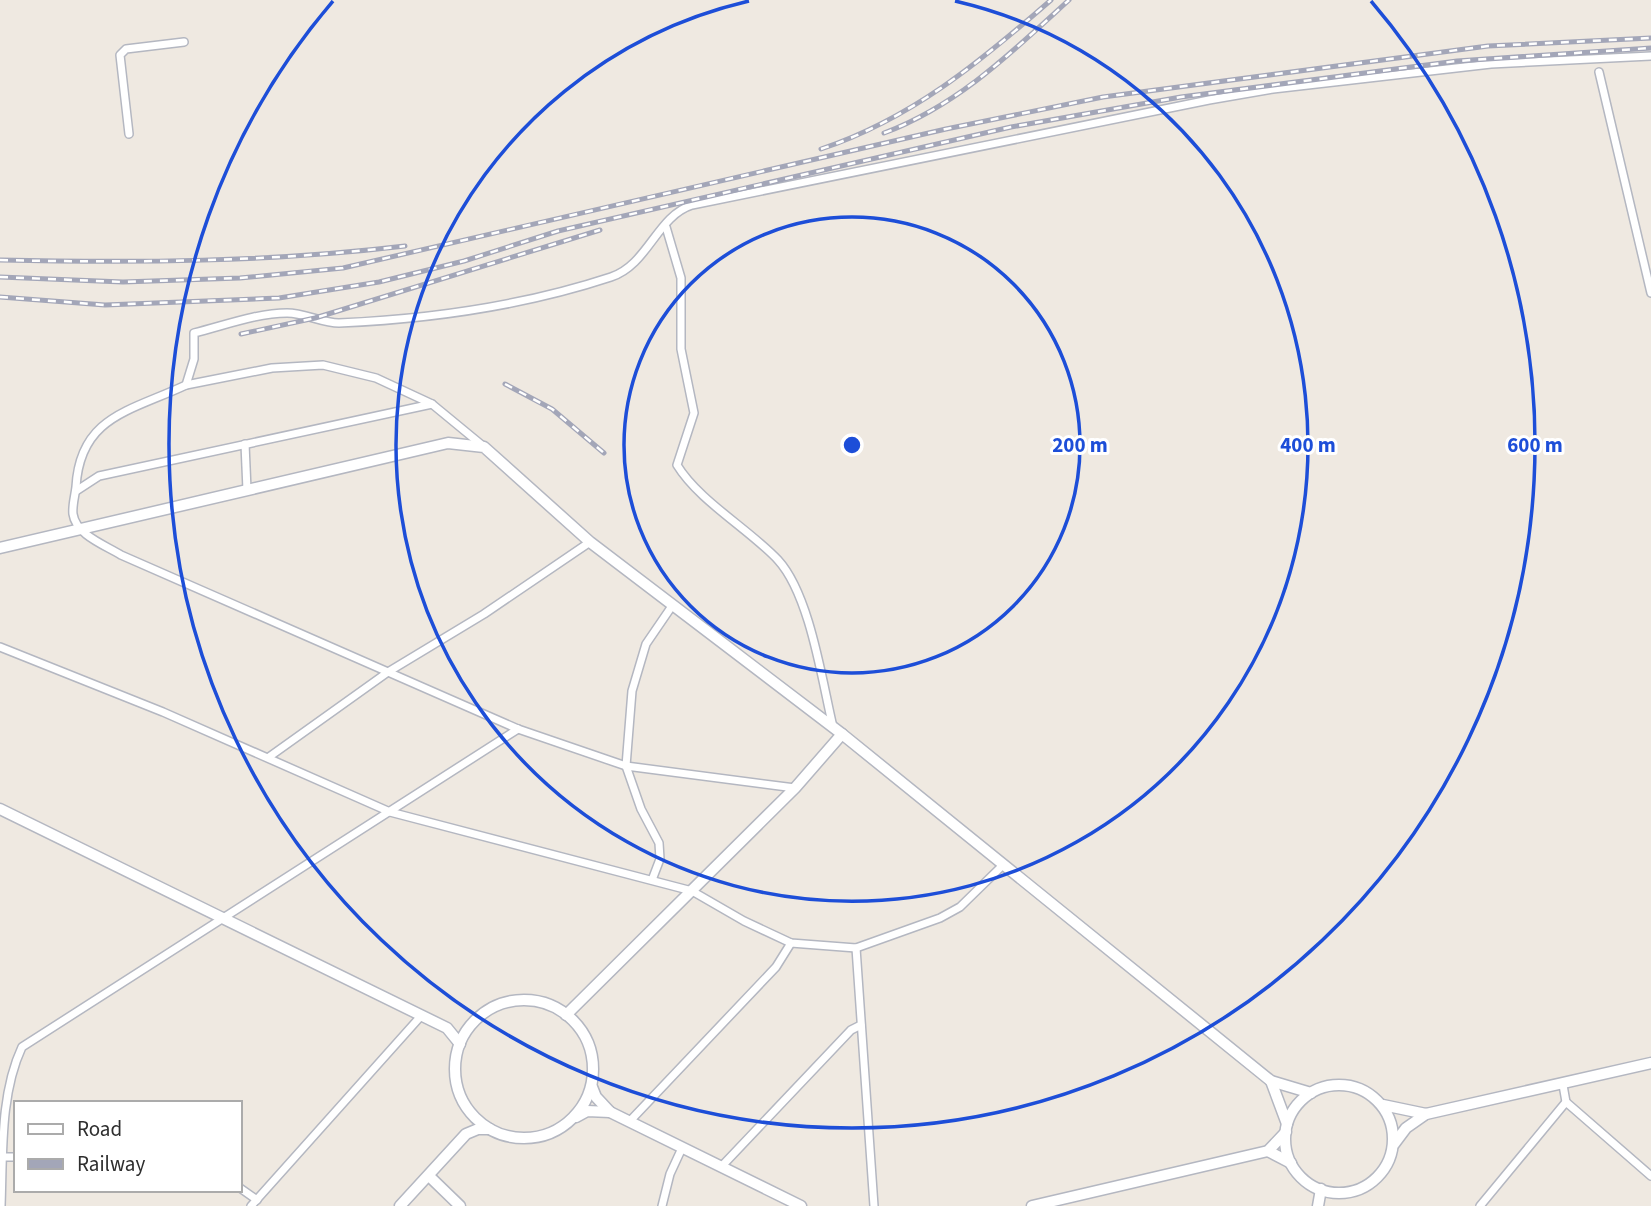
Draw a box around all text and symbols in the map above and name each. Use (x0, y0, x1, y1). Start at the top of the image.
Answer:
text: 200 m (1052, 430, 1108, 460)
text: 400 m (1280, 430, 1336, 460)
text: 600 m (1507, 430, 1563, 460)
centre of rings (840, 433, 864, 457)
legend (14, 1101, 242, 1192)
text: Road (77, 1114, 122, 1144)
text: Railway (77, 1149, 145, 1179)

